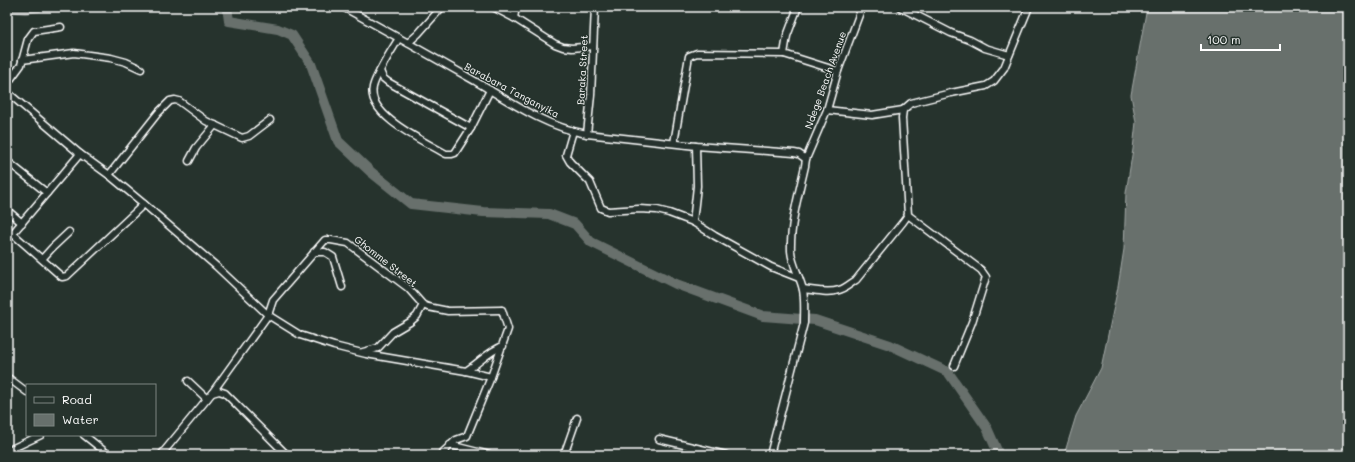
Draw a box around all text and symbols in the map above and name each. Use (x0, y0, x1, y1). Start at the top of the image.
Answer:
scale bar (1201, 26, 1280, 52)
street label: Ndege Beach Avenue (801, 29, 849, 131)
text: 100 m (1207, 31, 1241, 47)
street label: Baraka Street (573, 35, 591, 105)
street label: Barabara Tanganyika (462, 59, 562, 121)
street label: Ghomme Street (352, 232, 420, 290)
legend (26, 384, 156, 436)
text: Road (62, 391, 92, 407)
text: Water (62, 411, 99, 427)

